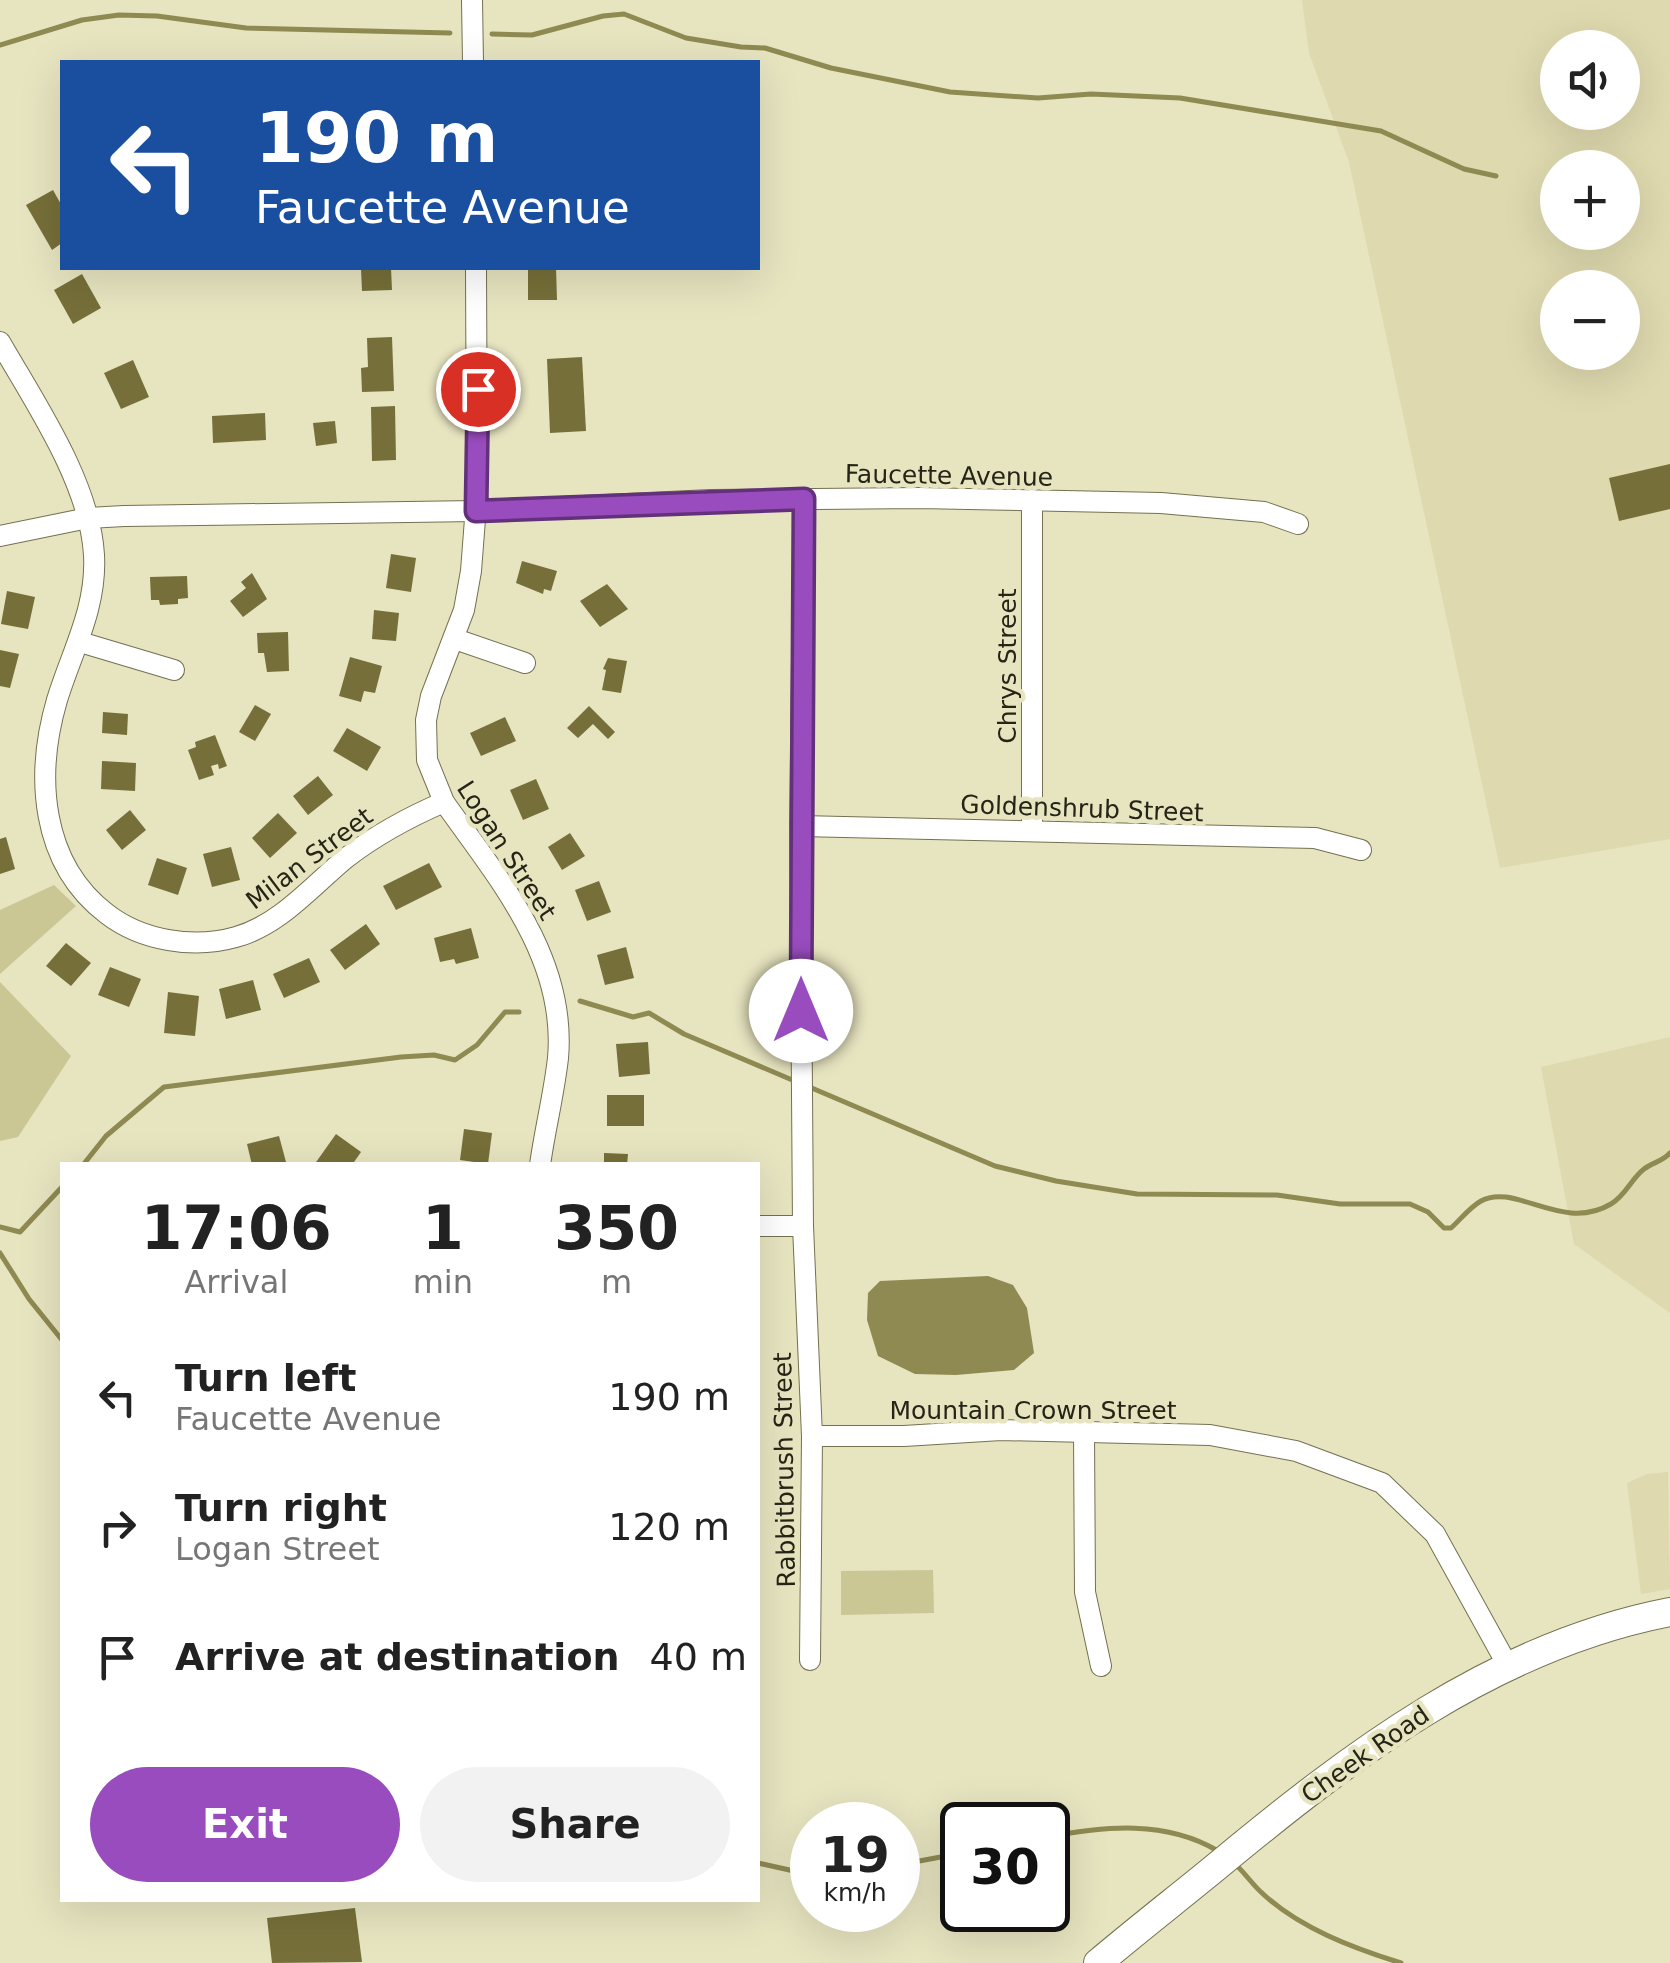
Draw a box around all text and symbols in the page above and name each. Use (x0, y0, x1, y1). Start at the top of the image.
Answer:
map controls (1540, 30, 1640, 370)
button: sound (1540, 30, 1640, 130)
text: 190 m (255, 97, 498, 179)
icon: left (90, 100, 220, 230)
button: + (1540, 150, 1640, 250)
text: Faucette Avenue (255, 181, 630, 234)
button: − (1540, 270, 1640, 370)
pin (436, 347, 521, 432)
icon: arrive (451, 362, 506, 417)
street label: Faucette Avenue (845, 459, 1053, 492)
street label: Chrys Street (993, 588, 1022, 744)
street label: Logan Street (451, 775, 562, 925)
street label: Goldenshrub Street (960, 790, 1204, 827)
street label: Milan Street (240, 801, 378, 915)
position arrow (749, 959, 853, 1063)
text: 17:06 (141, 1193, 332, 1263)
text: 1 (422, 1193, 464, 1263)
text: 350 (554, 1193, 679, 1263)
text: Arrival (184, 1263, 288, 1301)
text: min (413, 1263, 473, 1301)
text: m (601, 1263, 632, 1301)
street label: Rabbitbrush Street (768, 1352, 801, 1588)
text: Turn left (175, 1356, 356, 1400)
icon: left (90, 1370, 145, 1425)
text: 190 m (608, 1375, 730, 1419)
street label: Mountain Crown Street (889, 1396, 1177, 1425)
text: Faucette Avenue (175, 1400, 441, 1438)
text: Turn right (175, 1486, 387, 1530)
icon: right (90, 1500, 145, 1555)
text: 120 m (608, 1505, 730, 1549)
text: Logan Street (175, 1530, 379, 1568)
icon: arrive (90, 1630, 145, 1685)
text: Arrive at destination (175, 1635, 620, 1679)
text: 40 m (650, 1635, 747, 1679)
street label: Cheek Road (1296, 1700, 1435, 1809)
button: Exit (90, 1767, 400, 1882)
button: Share (420, 1767, 730, 1882)
speed limit sign: 30 (940, 1802, 1070, 1932)
text: 19 (820, 1826, 890, 1884)
text: km/h (823, 1878, 887, 1907)

